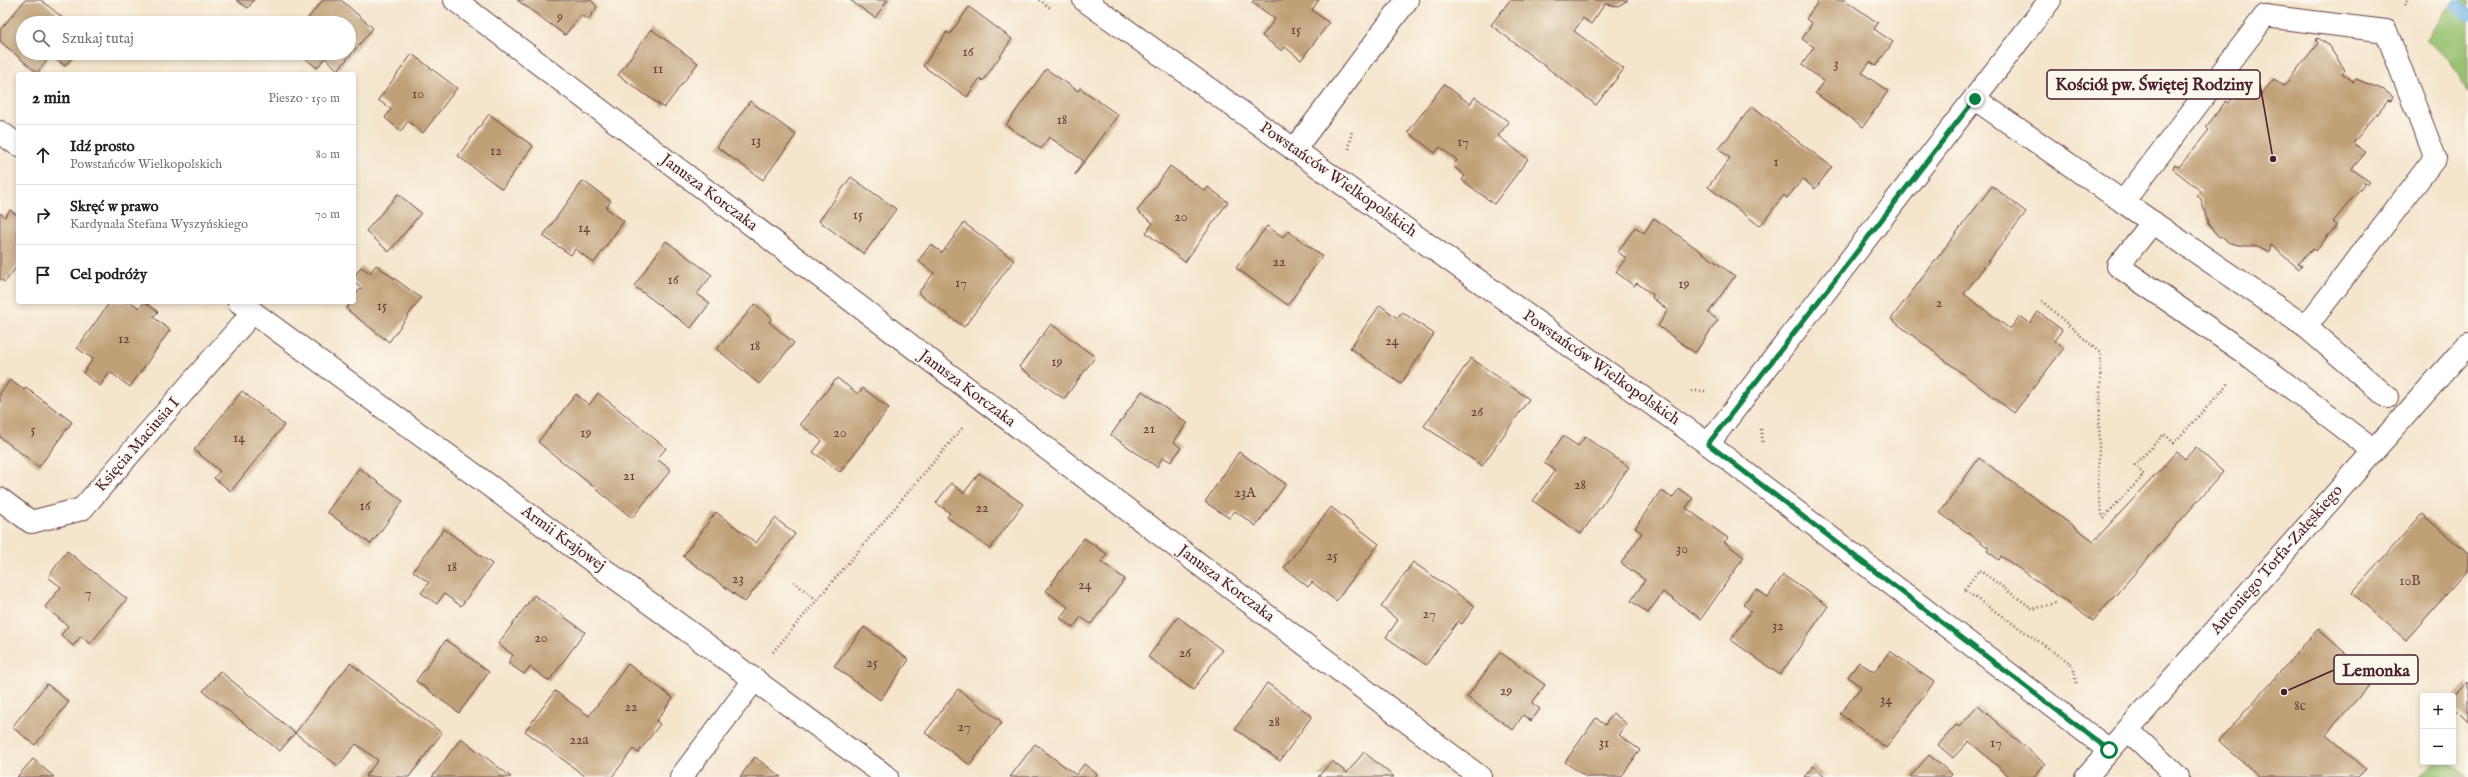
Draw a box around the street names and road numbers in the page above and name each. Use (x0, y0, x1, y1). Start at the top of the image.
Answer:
street label: Powstańców Wielkopolskich (1256, 118, 1421, 242)
street label: Janusza Korczaka (655, 149, 761, 236)
street label: Powstańców Wielkopolskich (1519, 306, 1684, 430)
street label: Janusza Korczaka (913, 345, 1019, 432)
street label: Księcia Maciusia I (91, 394, 185, 496)
street label: Antoniego Torfa-Załęskiego (2206, 481, 2348, 640)
street label: Armii Krajowej (516, 501, 609, 576)
street label: Janusza Korczaka (1172, 540, 1278, 627)

